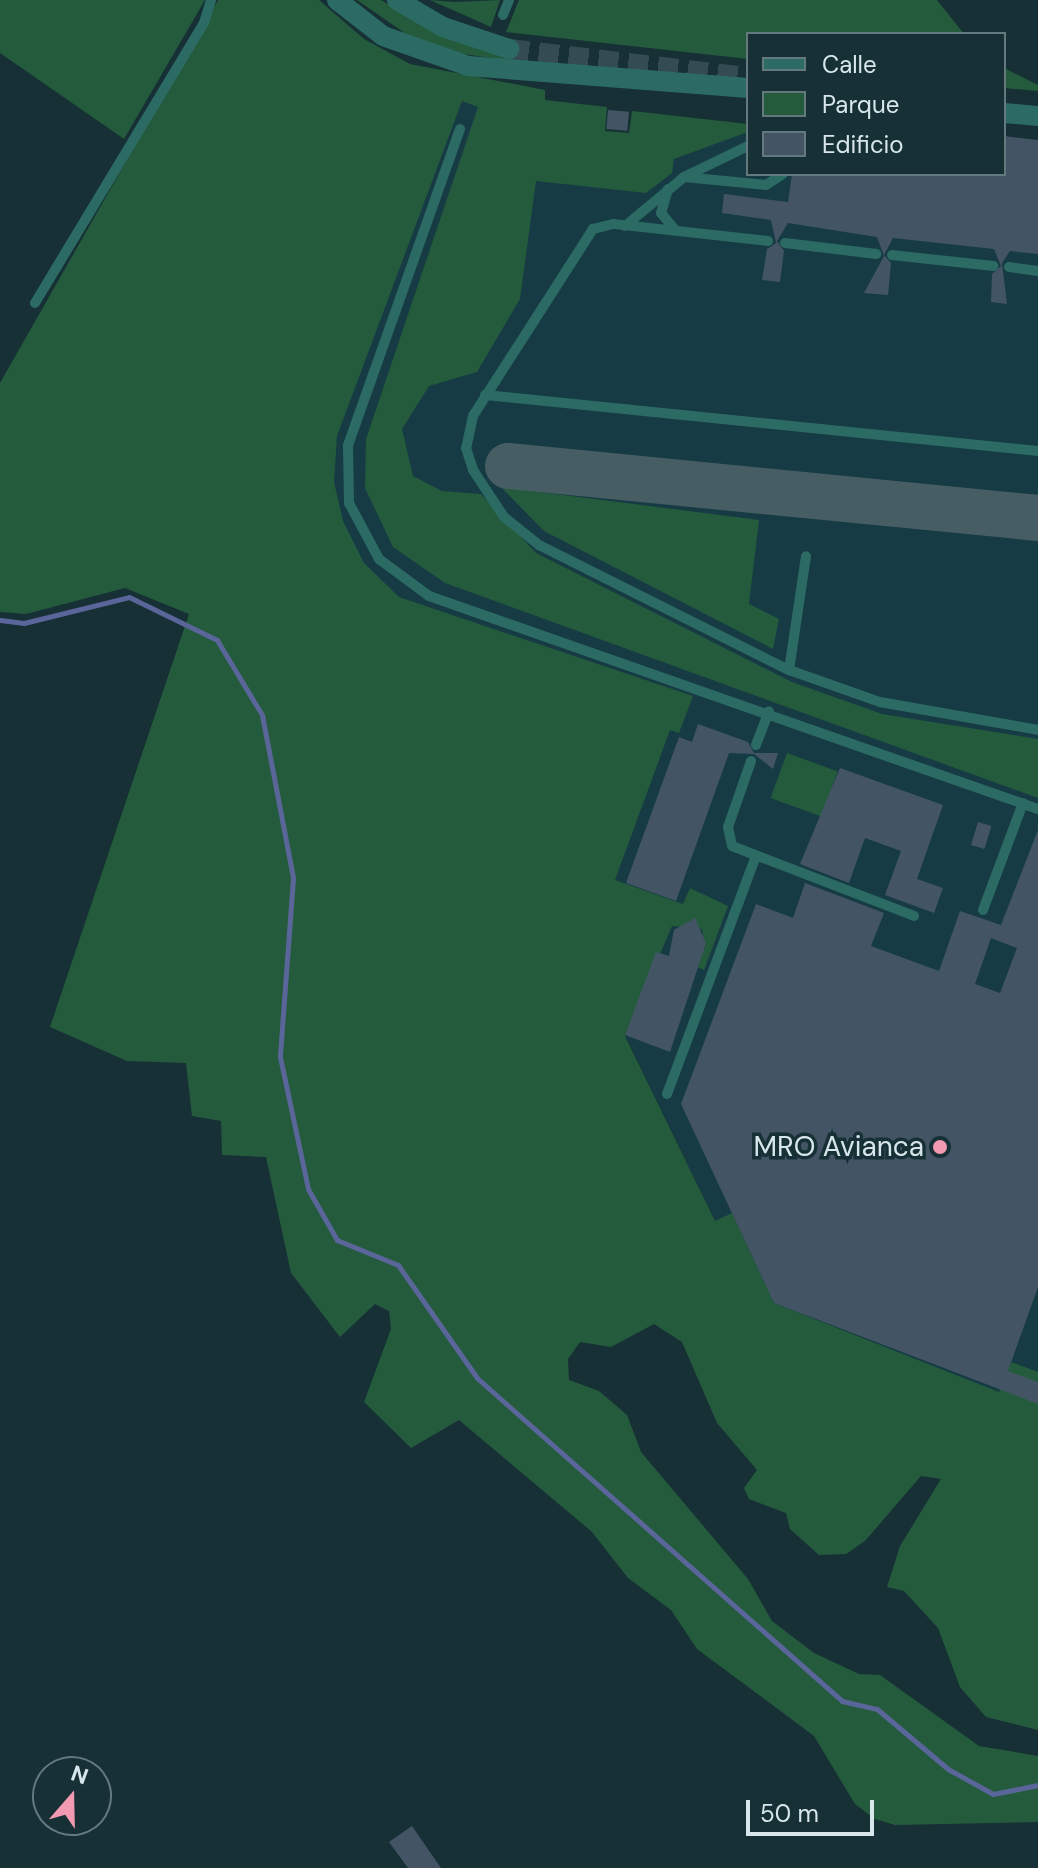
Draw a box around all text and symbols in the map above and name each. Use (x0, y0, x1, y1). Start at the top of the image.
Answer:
legend (746, 32, 1006, 176)
text: Calle (822, 49, 877, 80)
text: Parque (822, 89, 899, 120)
text: Edificio (822, 129, 904, 160)
place label: MRO Avianca (754, 1130, 924, 1164)
marker: MRO Avianca (931, 1138, 949, 1156)
north arrow (32, 1756, 112, 1836)
text: N (67, 1758, 92, 1791)
scale bar (750, 1784, 878, 1834)
text: 50 m (760, 1798, 819, 1829)

